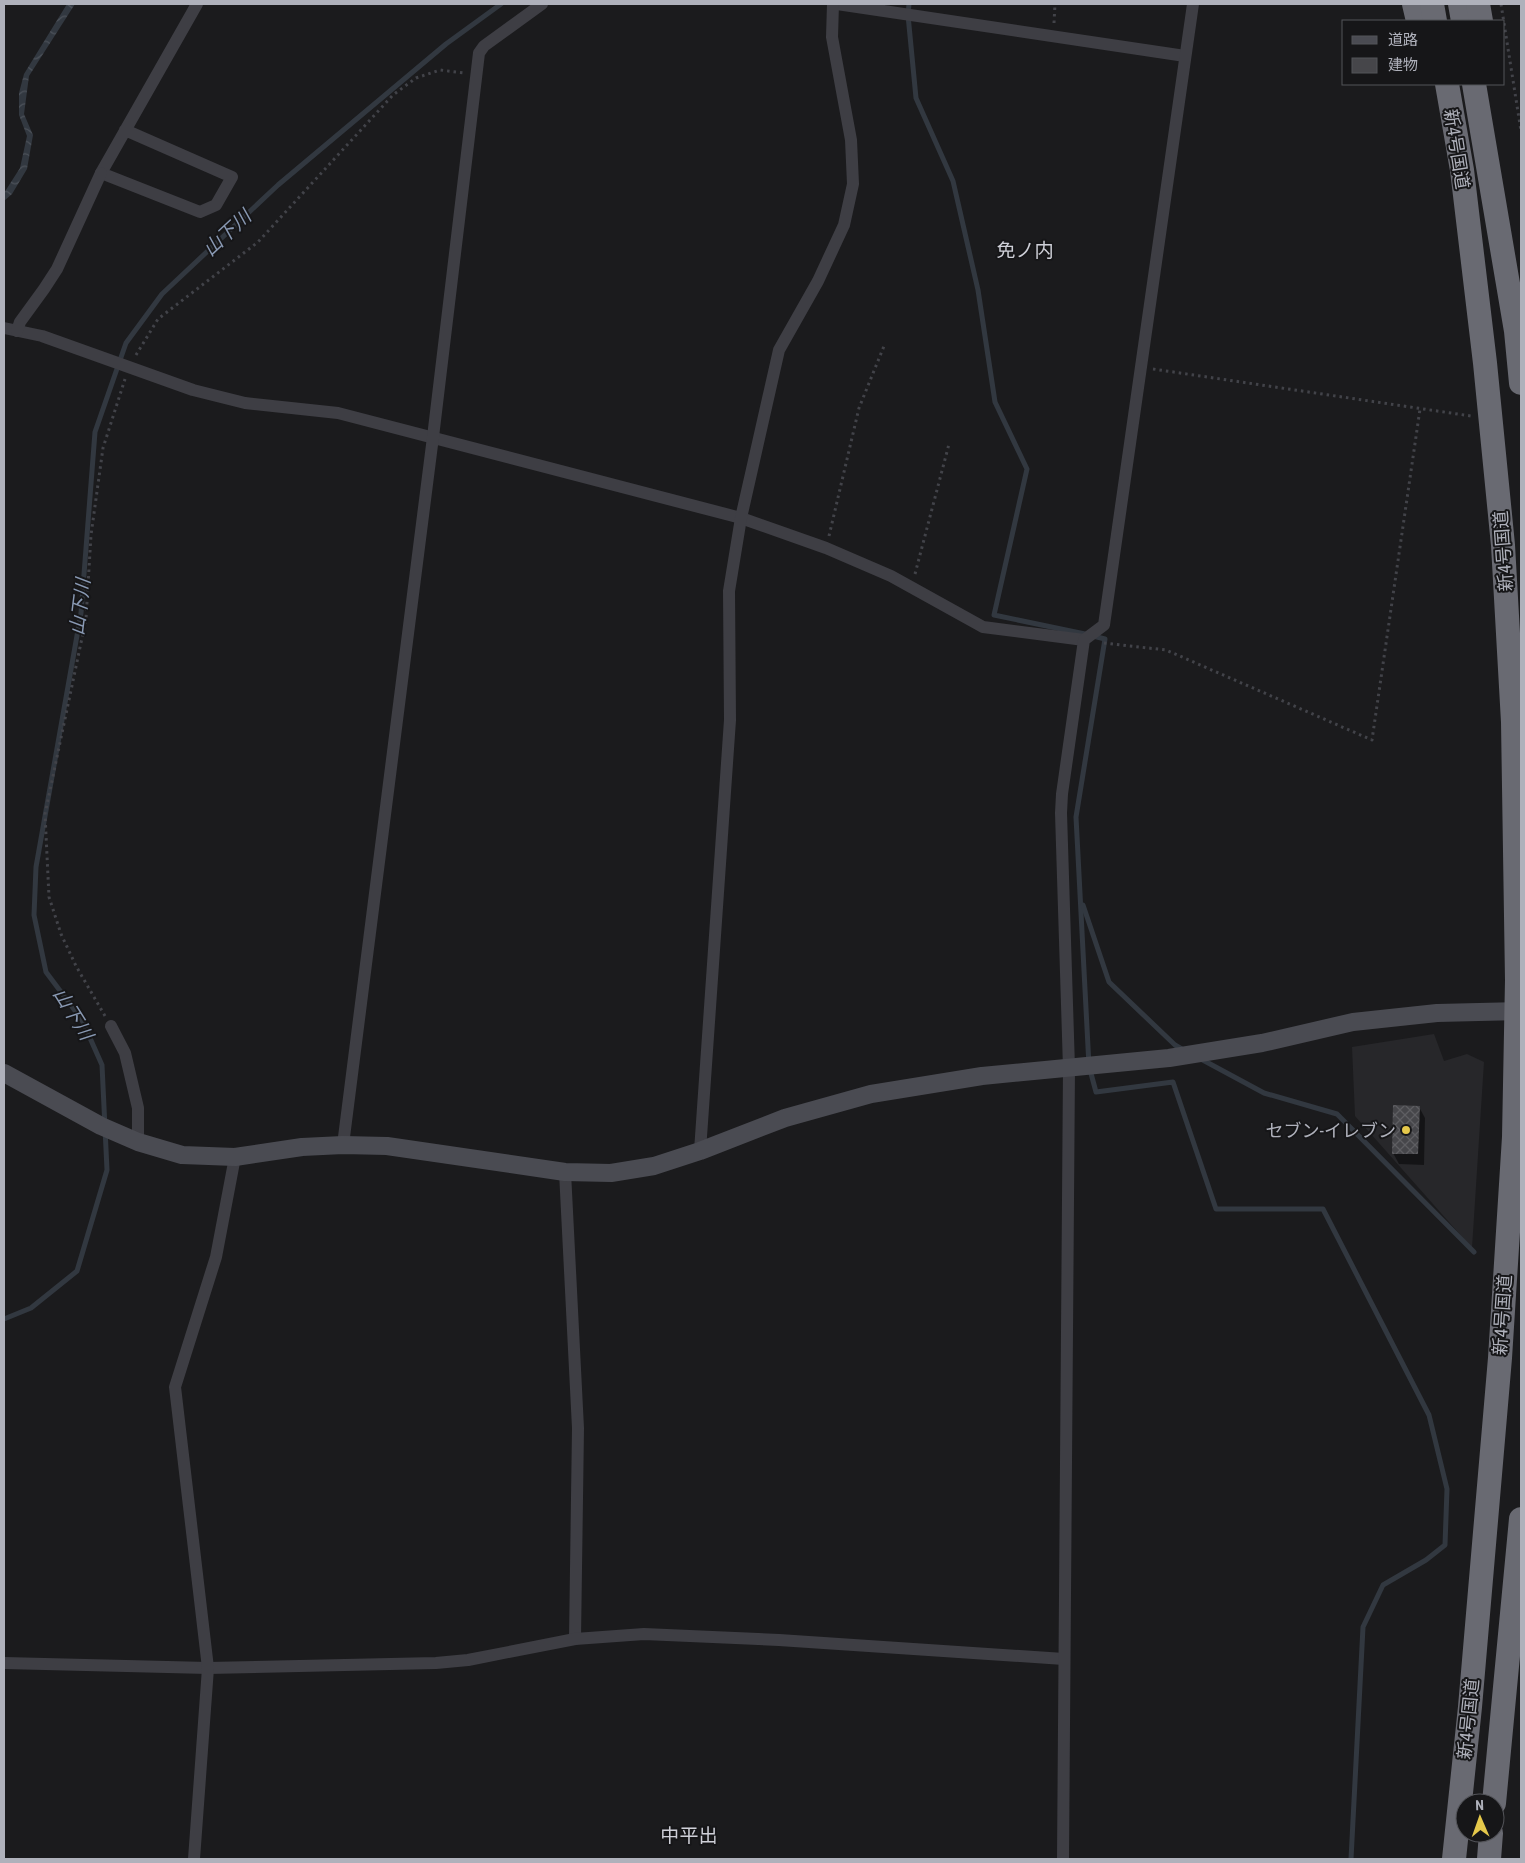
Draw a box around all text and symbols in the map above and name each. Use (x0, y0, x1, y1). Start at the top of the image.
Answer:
legend (1342, 20, 1505, 85)
text: 道路 (1388, 31, 1418, 49)
text: 建物 (1388, 56, 1418, 74)
street label: 新4号国道 (1440, 107, 1474, 191)
water label: 山下川 (198, 204, 257, 261)
district label: 免ノ内 (996, 239, 1054, 262)
street label: 新4号国道 (1490, 510, 1516, 592)
water label: 山下川 (65, 575, 95, 637)
water label: 山下川 (48, 984, 99, 1046)
place label: セブン-イレブン (1266, 1120, 1396, 1141)
marker: セブン-イレブン (1400, 1124, 1412, 1136)
street label: 新4号国道 (1489, 1274, 1515, 1356)
street label: 新4号国道 (1453, 1678, 1483, 1760)
north arrow (1455, 1793, 1505, 1843)
text: N (1475, 1797, 1484, 1813)
district label: 中平出 (660, 1824, 718, 1847)

